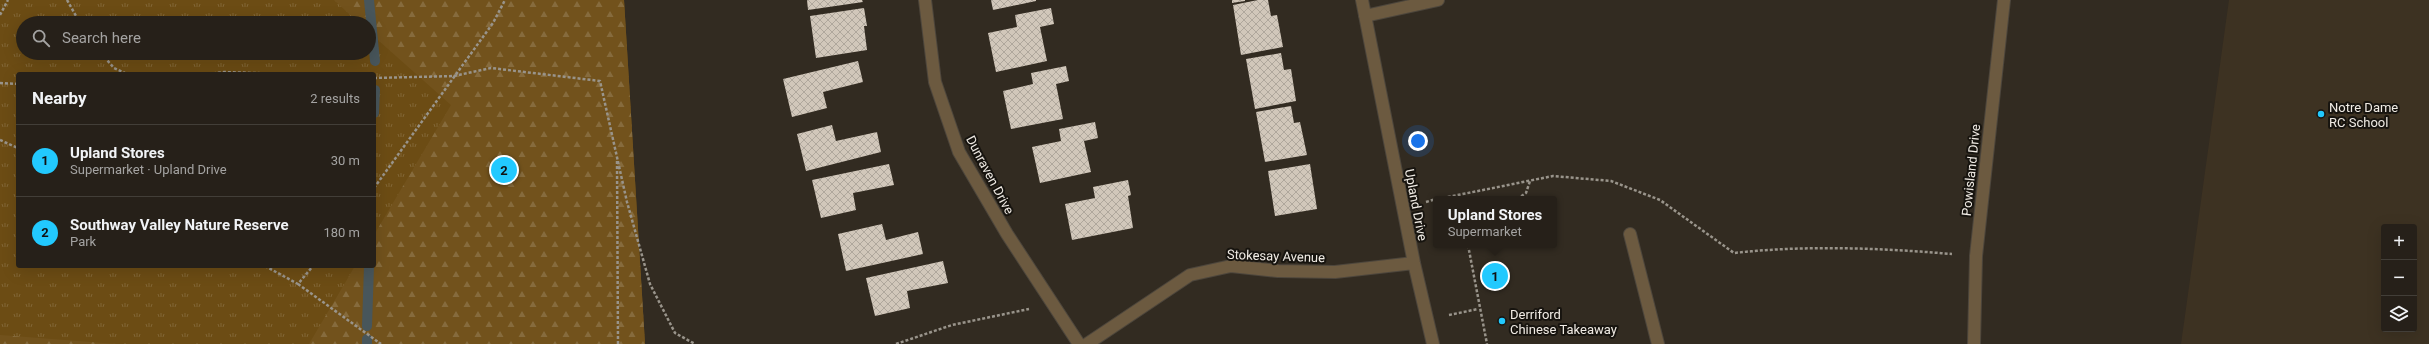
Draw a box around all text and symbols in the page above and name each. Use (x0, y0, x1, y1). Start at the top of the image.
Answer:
search box (16, 16, 376, 60)
icon: search (30, 27, 52, 49)
text: Search here (62, 29, 141, 47)
text: Nearby (32, 88, 87, 108)
text: 2 results (310, 91, 360, 106)
place label: Notre Dame RC School (2329, 100, 2398, 130)
marker: Notre Dame RC School (2316, 109, 2326, 119)
street label: Powisland Drive (1959, 123, 1983, 217)
your location (1408, 131, 1428, 151)
street label: Dunraven Drive (963, 133, 1017, 217)
text: Upland Stores (70, 144, 165, 162)
text: 1 (41, 153, 49, 168)
text: 30 m (331, 153, 360, 168)
pin: 2 (491, 155, 517, 185)
text: Supermarket · Upland Drive (70, 162, 227, 177)
street label: Upland Drive (1402, 168, 1430, 242)
popup (1433, 196, 1557, 248)
text: Upland Stores (1448, 206, 1542, 224)
text: Southway Valley Nature Reserve (70, 216, 289, 234)
text: Supermarket (1448, 224, 1522, 239)
map controls (2381, 224, 2417, 332)
button: + (2381, 224, 2417, 260)
text: 2 (41, 225, 49, 240)
text: 180 m (323, 225, 360, 240)
text: Park (70, 234, 96, 249)
street label: Stokesay Avenue (1227, 247, 1325, 265)
button: − (2381, 260, 2417, 296)
pin: 1 (1482, 261, 1508, 291)
button: layers (2381, 296, 2417, 332)
place label: Derriford Chinese Takeaway (1510, 307, 1617, 337)
marker: Derriford Chinese Takeaway (1497, 316, 1507, 326)

